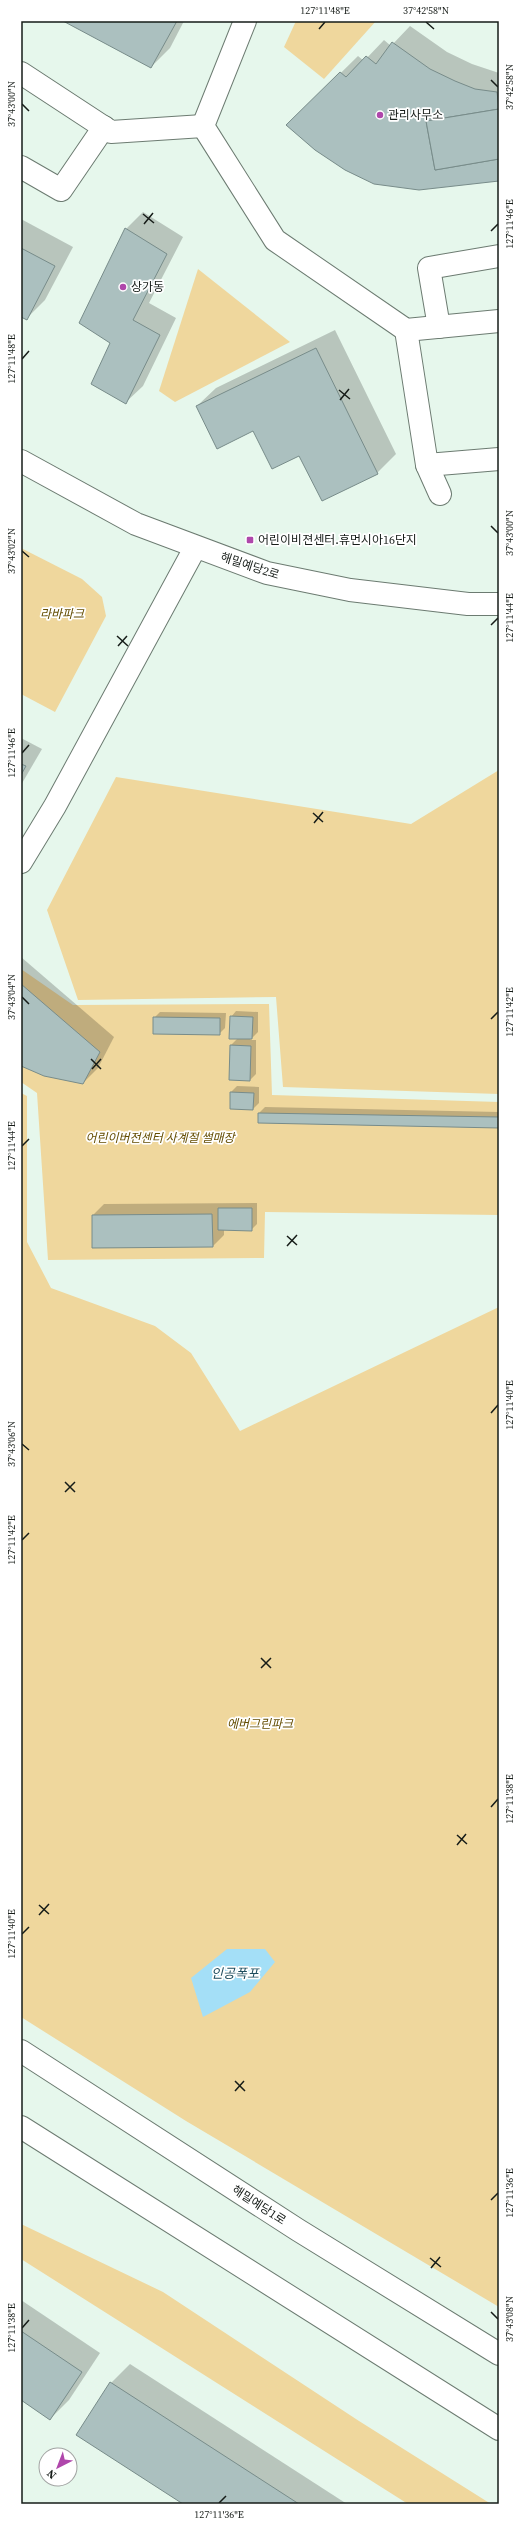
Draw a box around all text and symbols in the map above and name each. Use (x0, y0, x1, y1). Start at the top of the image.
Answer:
text: 127°11'48"E (300, 4, 350, 17)
text: 37°42'58"N (403, 4, 449, 17)
text: 37°42'58"N (503, 64, 516, 110)
text: 37°43'00"N (5, 81, 18, 127)
place label: 관리사무소 (388, 107, 443, 123)
marker: 관리사무소 (375, 110, 385, 120)
text: 127°11'46"E (503, 199, 516, 249)
place label: 상가동 (131, 279, 164, 295)
marker: 상가동 (118, 282, 128, 292)
text: 127°11'48"E (5, 334, 18, 384)
text: 37°43'00"N (503, 510, 516, 556)
text: 37°43'02"N (5, 528, 18, 574)
place label: 어린이비젼센터.휴먼시아16단지 (258, 532, 417, 548)
marker: 어린이비젼센터.휴먼시아16단지 (245, 535, 255, 545)
street label: 해밀예당2로 (218, 549, 282, 583)
text: 127°11'44"E (503, 593, 516, 643)
park label: 라바파크 (40, 606, 85, 622)
text: 127°11'46"E (5, 728, 18, 778)
text: 37°43'04"N (5, 974, 18, 1020)
text: 127°11'42"E (503, 987, 516, 1037)
text: 127°11'44"E (5, 1121, 18, 1171)
park label: 어린이버전센터 사계절 썰매장 (85, 1130, 237, 1146)
text: 127°11'40"E (503, 1380, 516, 1430)
text: 37°43'06"N (5, 1421, 18, 1467)
text: 127°11'42"E (5, 1515, 18, 1565)
park label: 에버그린파크 (227, 1716, 294, 1732)
text: 127°11'38"E (503, 1774, 516, 1824)
text: 127°11'40"E (5, 1909, 18, 1959)
water label: 인공폭포 (211, 1965, 260, 1982)
text: 127°11'36"E (503, 2168, 516, 2218)
street label: 해밀예당1로 (229, 2182, 289, 2228)
text: 37°43'08"N (503, 2296, 516, 2342)
text: 127°11'38"E (5, 2303, 18, 2353)
north arrow (38, 2447, 78, 2487)
text: N (44, 2466, 60, 2482)
text: 127°11'36"E (194, 2508, 244, 2521)

